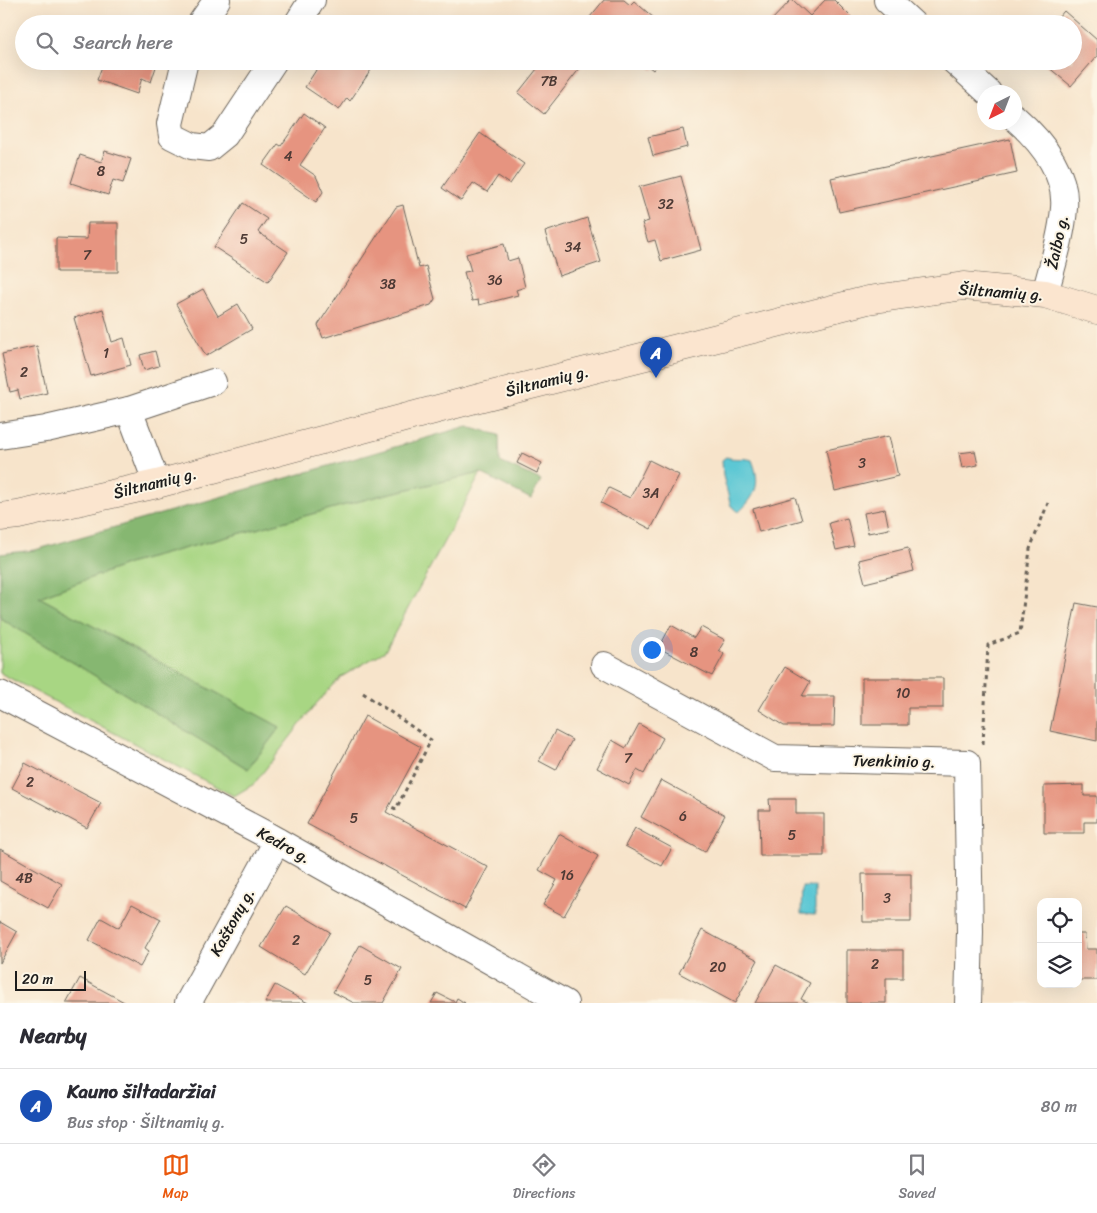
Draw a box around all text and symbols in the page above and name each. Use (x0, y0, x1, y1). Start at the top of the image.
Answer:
search box (15, 15, 1082, 70)
text: Search here (73, 26, 173, 59)
icon: search (33, 29, 61, 57)
house number: 7B (541, 69, 558, 94)
north arrow (977, 85, 1022, 130)
house number: 4 (284, 144, 293, 169)
house number: 8 (97, 159, 106, 184)
house number: 32 (658, 192, 674, 217)
street label: Žaibo g. (1037, 212, 1077, 272)
house number: 5 (240, 227, 249, 252)
house number: 34 (565, 235, 581, 260)
house number: 7 (83, 243, 92, 268)
house number: 36 (487, 268, 503, 293)
house number: 38 (380, 272, 397, 297)
street label: Šiltnamių g. (958, 275, 1044, 309)
pin: A (640, 337, 672, 378)
house number: 1 (103, 341, 109, 366)
street label: Šiltnamių g. (502, 357, 592, 405)
house number: 2 (20, 360, 28, 385)
house number: 3 (858, 451, 866, 476)
street label: Šiltnamių g. (110, 459, 200, 507)
house number: 3A (643, 481, 659, 506)
your location (639, 637, 665, 663)
house number: 8 (690, 640, 699, 665)
house number: 10 (896, 681, 911, 706)
house number: 7 (624, 746, 633, 771)
street label: Tvenkinio g. (852, 746, 936, 776)
house number: 2 (26, 770, 34, 795)
house number: 6 (679, 804, 687, 829)
house number: 5 (350, 806, 359, 831)
street label: Kedro g. (252, 818, 316, 872)
house number: 5 (788, 823, 797, 848)
house number: 16 (560, 863, 574, 888)
house number: 4B (15, 866, 33, 891)
street label: Kaštonų g. (201, 882, 263, 962)
house number: 3 (883, 886, 891, 911)
map controls (1037, 898, 1082, 988)
button: locate (1037, 898, 1082, 943)
house number: 2 (292, 928, 300, 953)
button: layers (1037, 943, 1082, 988)
house number: 2 (871, 952, 879, 977)
house number: 20 (710, 955, 727, 980)
text: 20 m (22, 967, 53, 992)
scale bar (15, 968, 86, 991)
house number: 5 (364, 968, 373, 993)
text: Nearby (20, 1017, 86, 1055)
text: Kauno šiltadaržiai (67, 1075, 216, 1108)
text: A (31, 1092, 41, 1121)
text: 80 m (1041, 1092, 1077, 1121)
text: Bus stop · Šiltnamių g. (67, 1108, 225, 1137)
tab: Map (162, 1151, 190, 1206)
tab: Directions (513, 1151, 575, 1206)
tab: Saved (899, 1151, 935, 1206)

